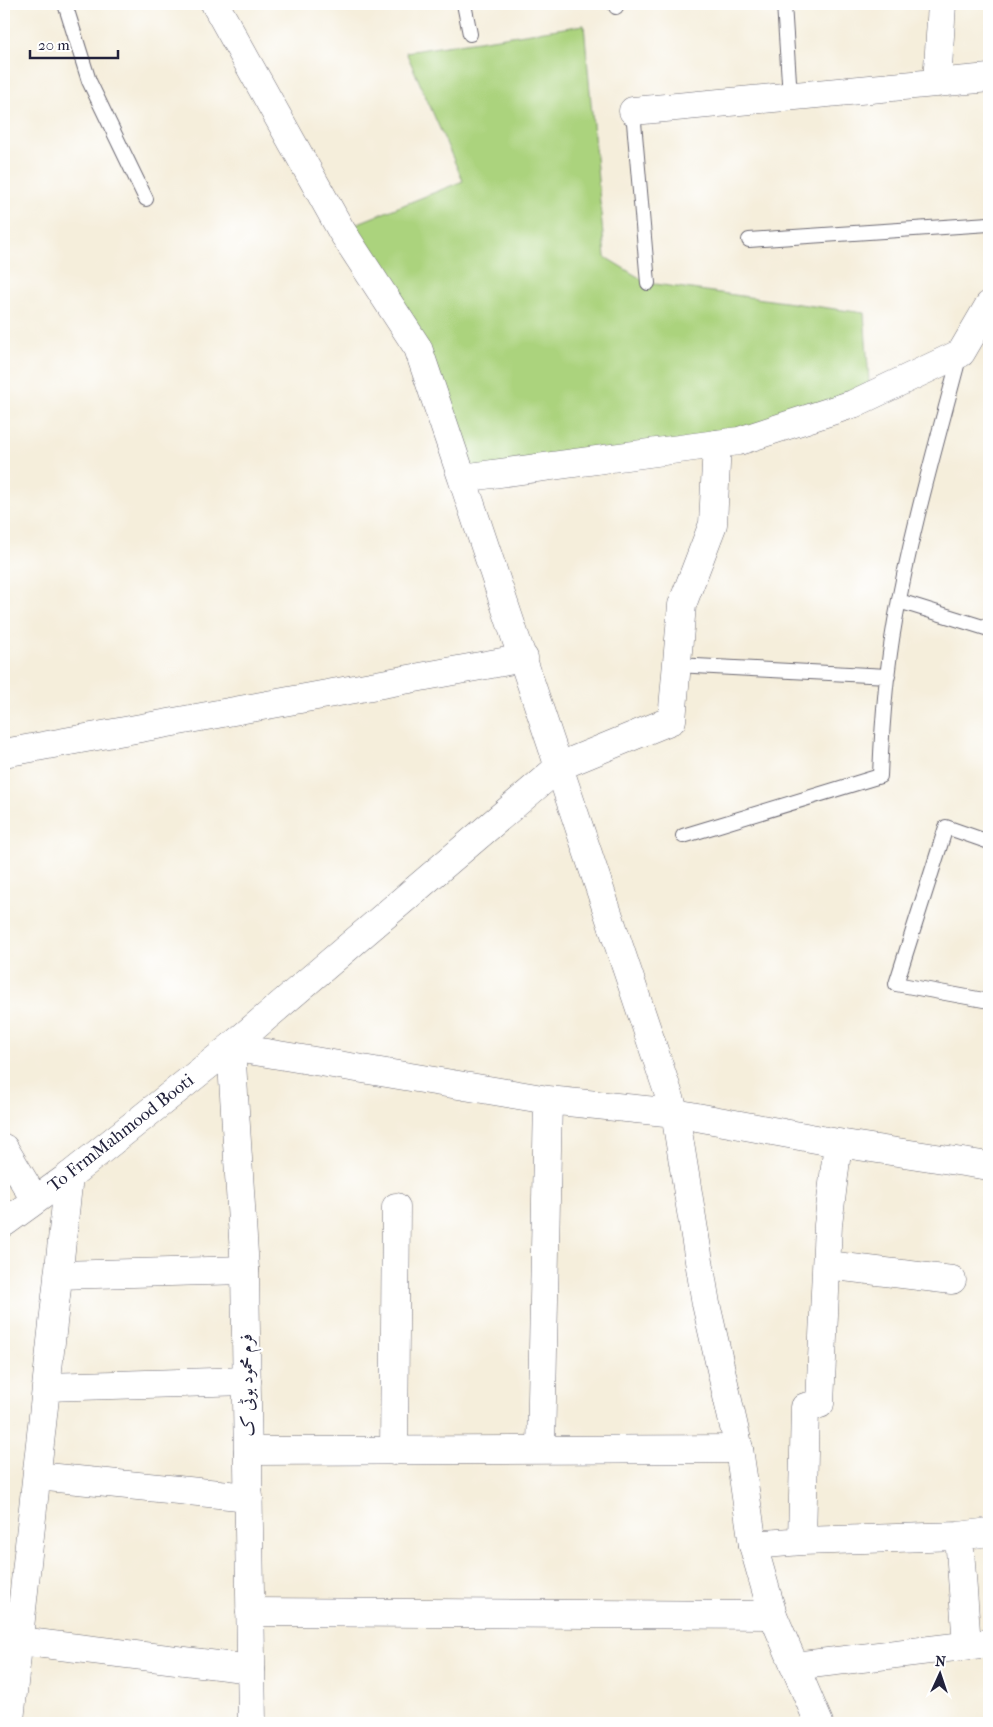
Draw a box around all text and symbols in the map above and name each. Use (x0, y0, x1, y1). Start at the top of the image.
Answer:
scale bar (30, 28, 118, 60)
text: 20 m (38, 36, 70, 54)
street label: To FrmMahmood Booti (44, 1069, 199, 1196)
street label: فرم محمود بوٹی ک (236, 1333, 263, 1437)
north arrow (916, 1650, 966, 1700)
text: N (935, 1653, 947, 1670)

